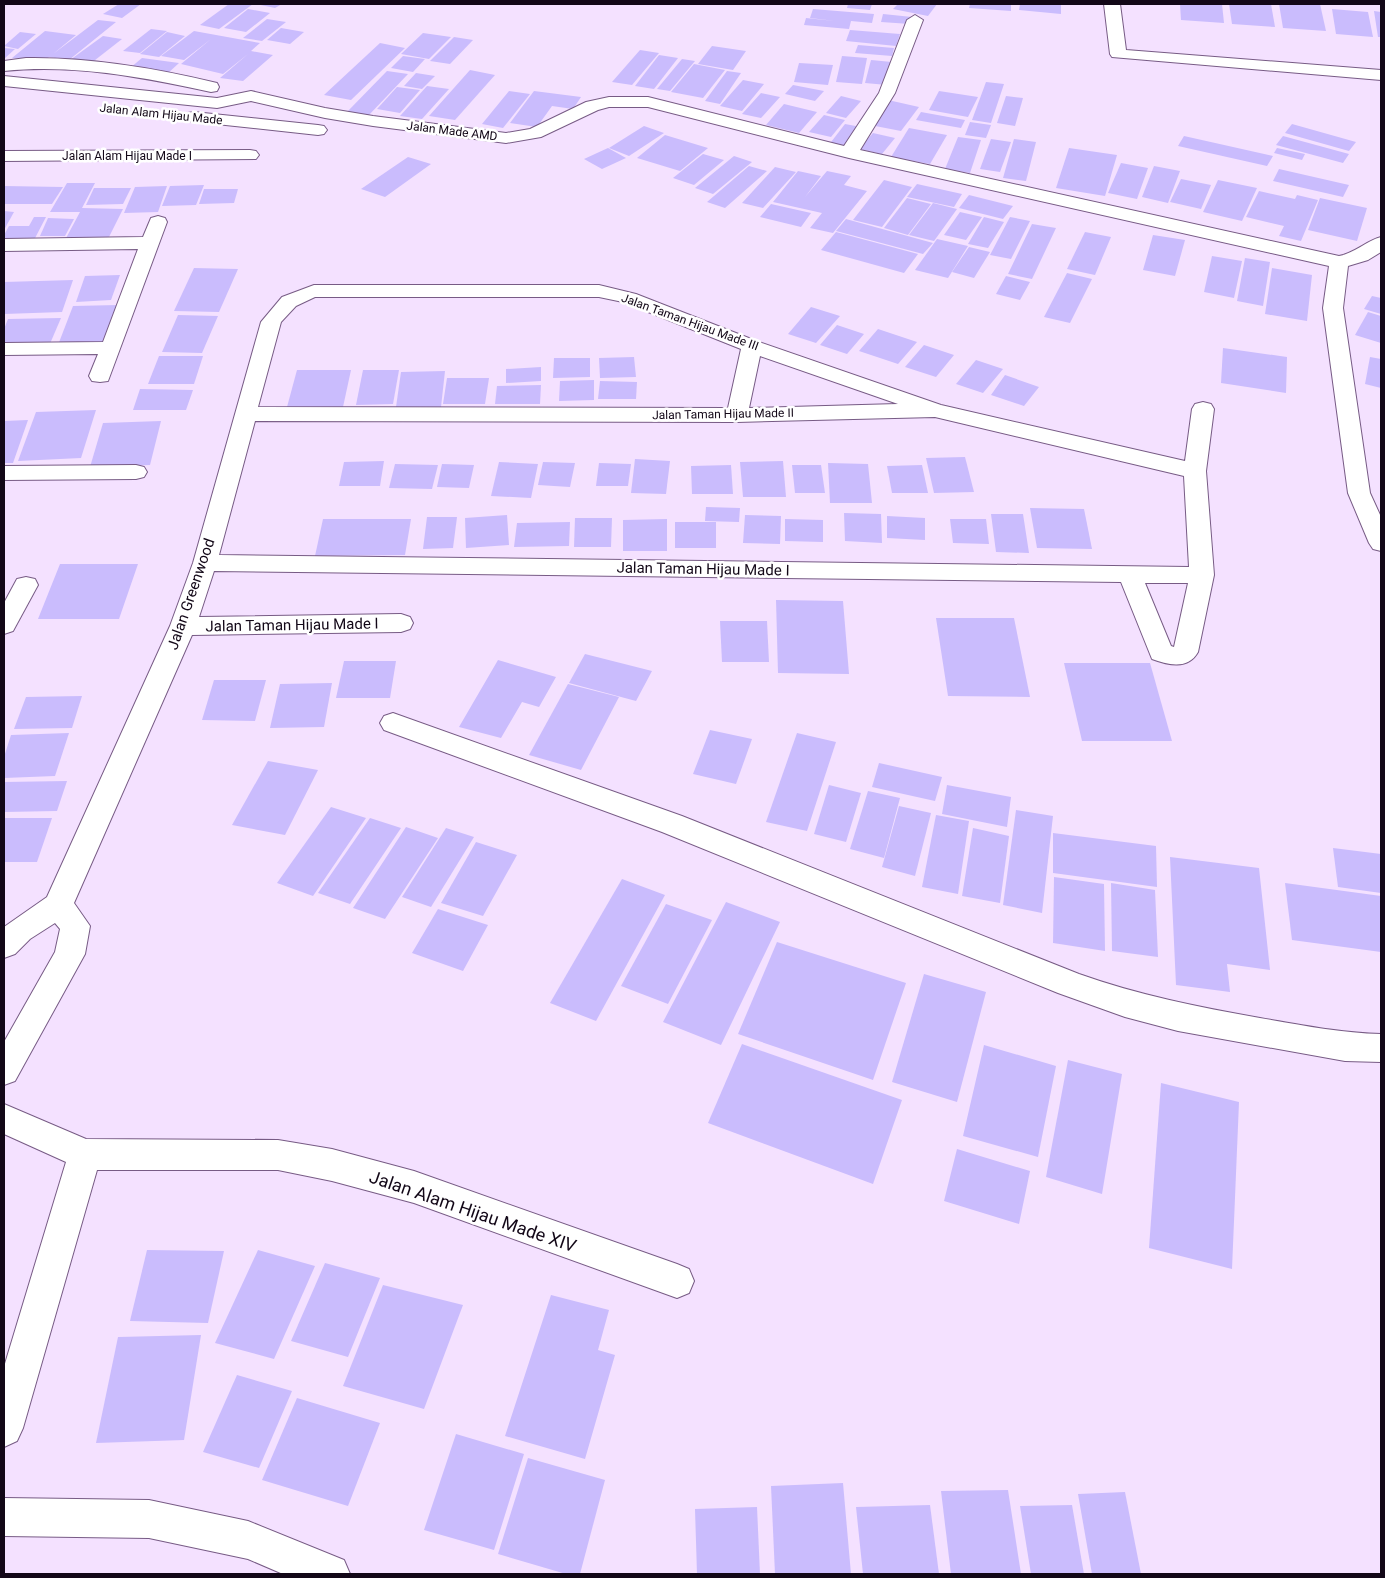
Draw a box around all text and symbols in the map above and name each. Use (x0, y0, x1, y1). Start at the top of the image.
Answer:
street label: Jalan Alam Hijau Made (99, 101, 223, 127)
street label: Jalan Made AMD (406, 118, 498, 144)
street label: Jalan Alam Hijau Made I (62, 149, 192, 163)
street label: Jalan Taman Hijau Made III (619, 291, 761, 353)
street label: Jalan Taman Hijau Made II (652, 406, 794, 422)
street label: Jalan Greenwood (164, 536, 218, 652)
street label: Jalan Taman Hijau Made I (616, 558, 790, 580)
street label: Jalan Taman Hijau Made I (205, 614, 379, 636)
street label: Jalan Alam Hijau Made XIV (367, 1166, 580, 1257)

